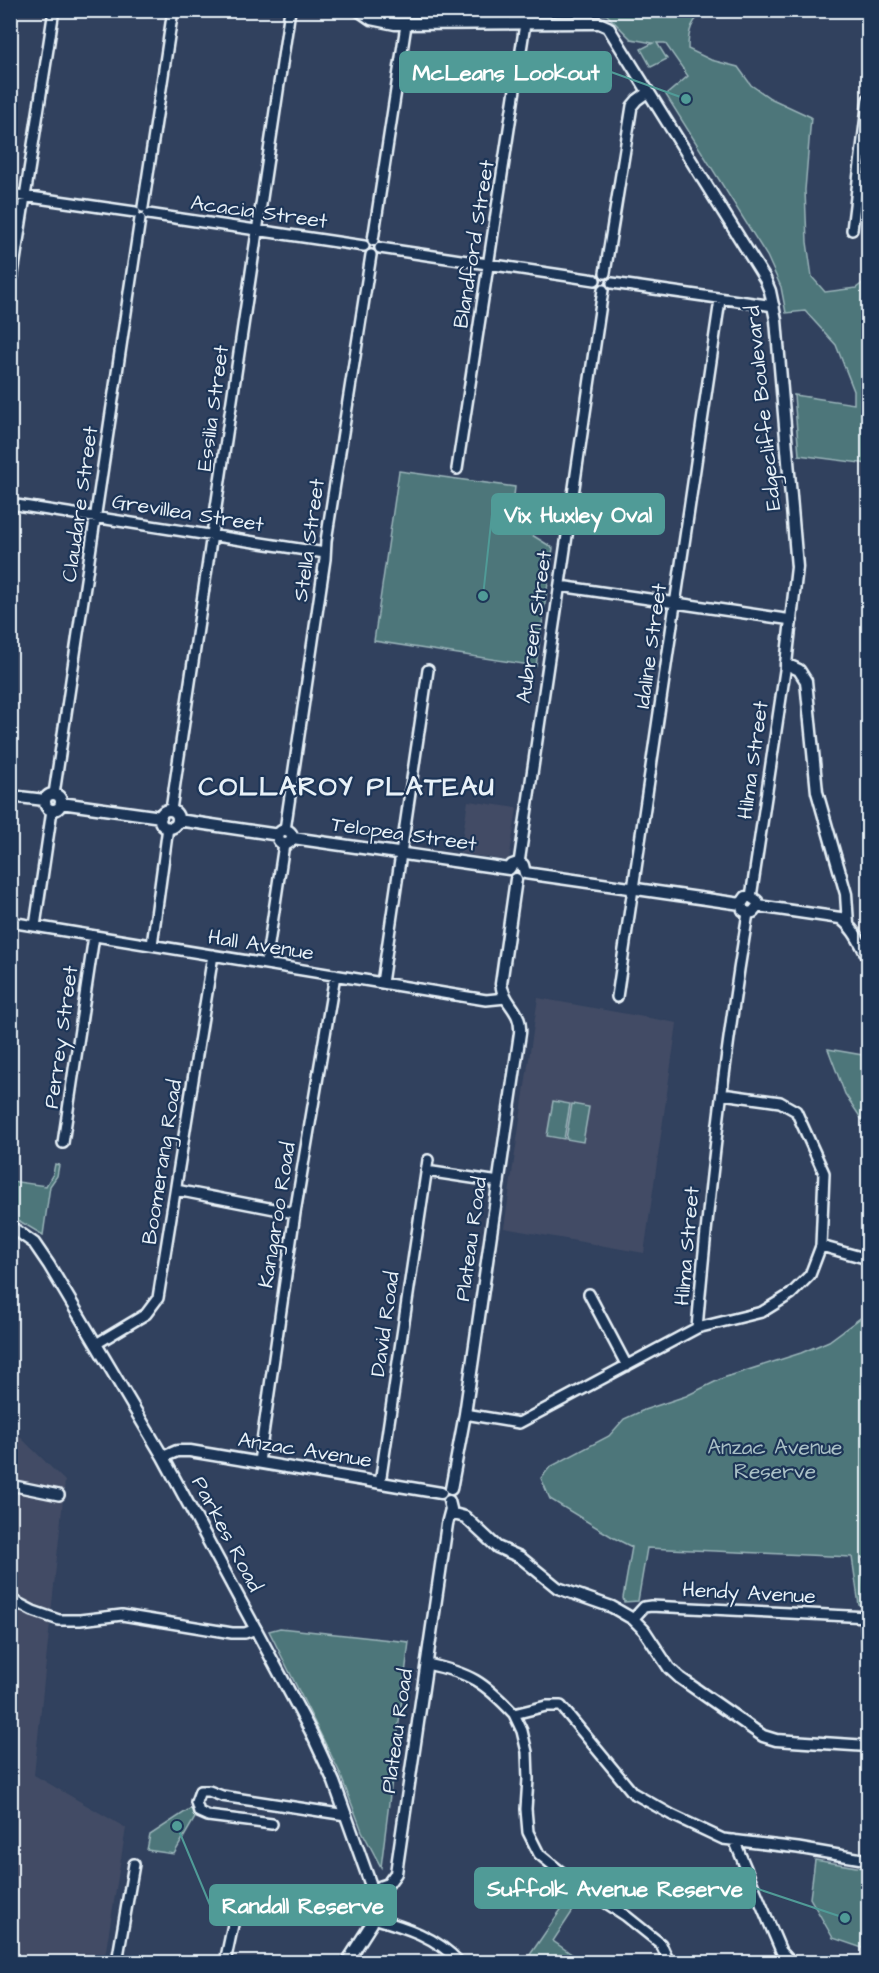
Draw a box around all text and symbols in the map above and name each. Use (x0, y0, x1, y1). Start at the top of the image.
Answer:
callout: McLeans Lookout (400, 52, 611, 92)
text: McLeans Lookout (412, 58, 601, 89)
street label: Blandford Street (446, 157, 502, 330)
street label: Acacia Street (189, 188, 330, 236)
street label: Edgecliffe Boulevard (738, 304, 790, 512)
street label: Essilia Street (190, 343, 236, 473)
street label: Claudare Street (55, 424, 105, 584)
street label: Stella Street (286, 476, 332, 603)
street label: Grevillea Street (110, 487, 267, 539)
callout: Vix Huxley Oval (492, 494, 664, 534)
text: Vix Huxley Oval (503, 500, 653, 533)
street label: Aubreen Street (509, 548, 559, 705)
street label: Idaline Street (628, 581, 674, 710)
street label: Hilma Street (730, 698, 776, 821)
district label: COLLAROY PLATEAU (199, 768, 495, 806)
street label: Telopea Street (329, 809, 479, 860)
street label: Hall Avenue (206, 922, 316, 968)
street label: Perrey Street (37, 963, 87, 1111)
street label: Boomerang Road (135, 1077, 191, 1247)
street label: Kangaroo Road (251, 1140, 305, 1290)
street label: Plateau Road (448, 1175, 494, 1303)
street label: Hilma Street (667, 1185, 707, 1307)
street label: David Road (363, 1269, 407, 1378)
street label: Anzac Avenue (236, 1425, 374, 1475)
park label: Anzac Avenue Reserve (708, 1433, 842, 1486)
street label: Parkes Road (184, 1471, 270, 1597)
street label: Hendy Avenue (681, 1575, 816, 1613)
street label: Plateau Road (374, 1667, 420, 1795)
callout: Suffolk Avenue Reserve (475, 1868, 755, 1908)
text: Suffolk Avenue Reserve (486, 1874, 743, 1905)
callout: Randall Reserve (210, 1885, 396, 1925)
text: Randall Reserve (222, 1891, 384, 1922)

